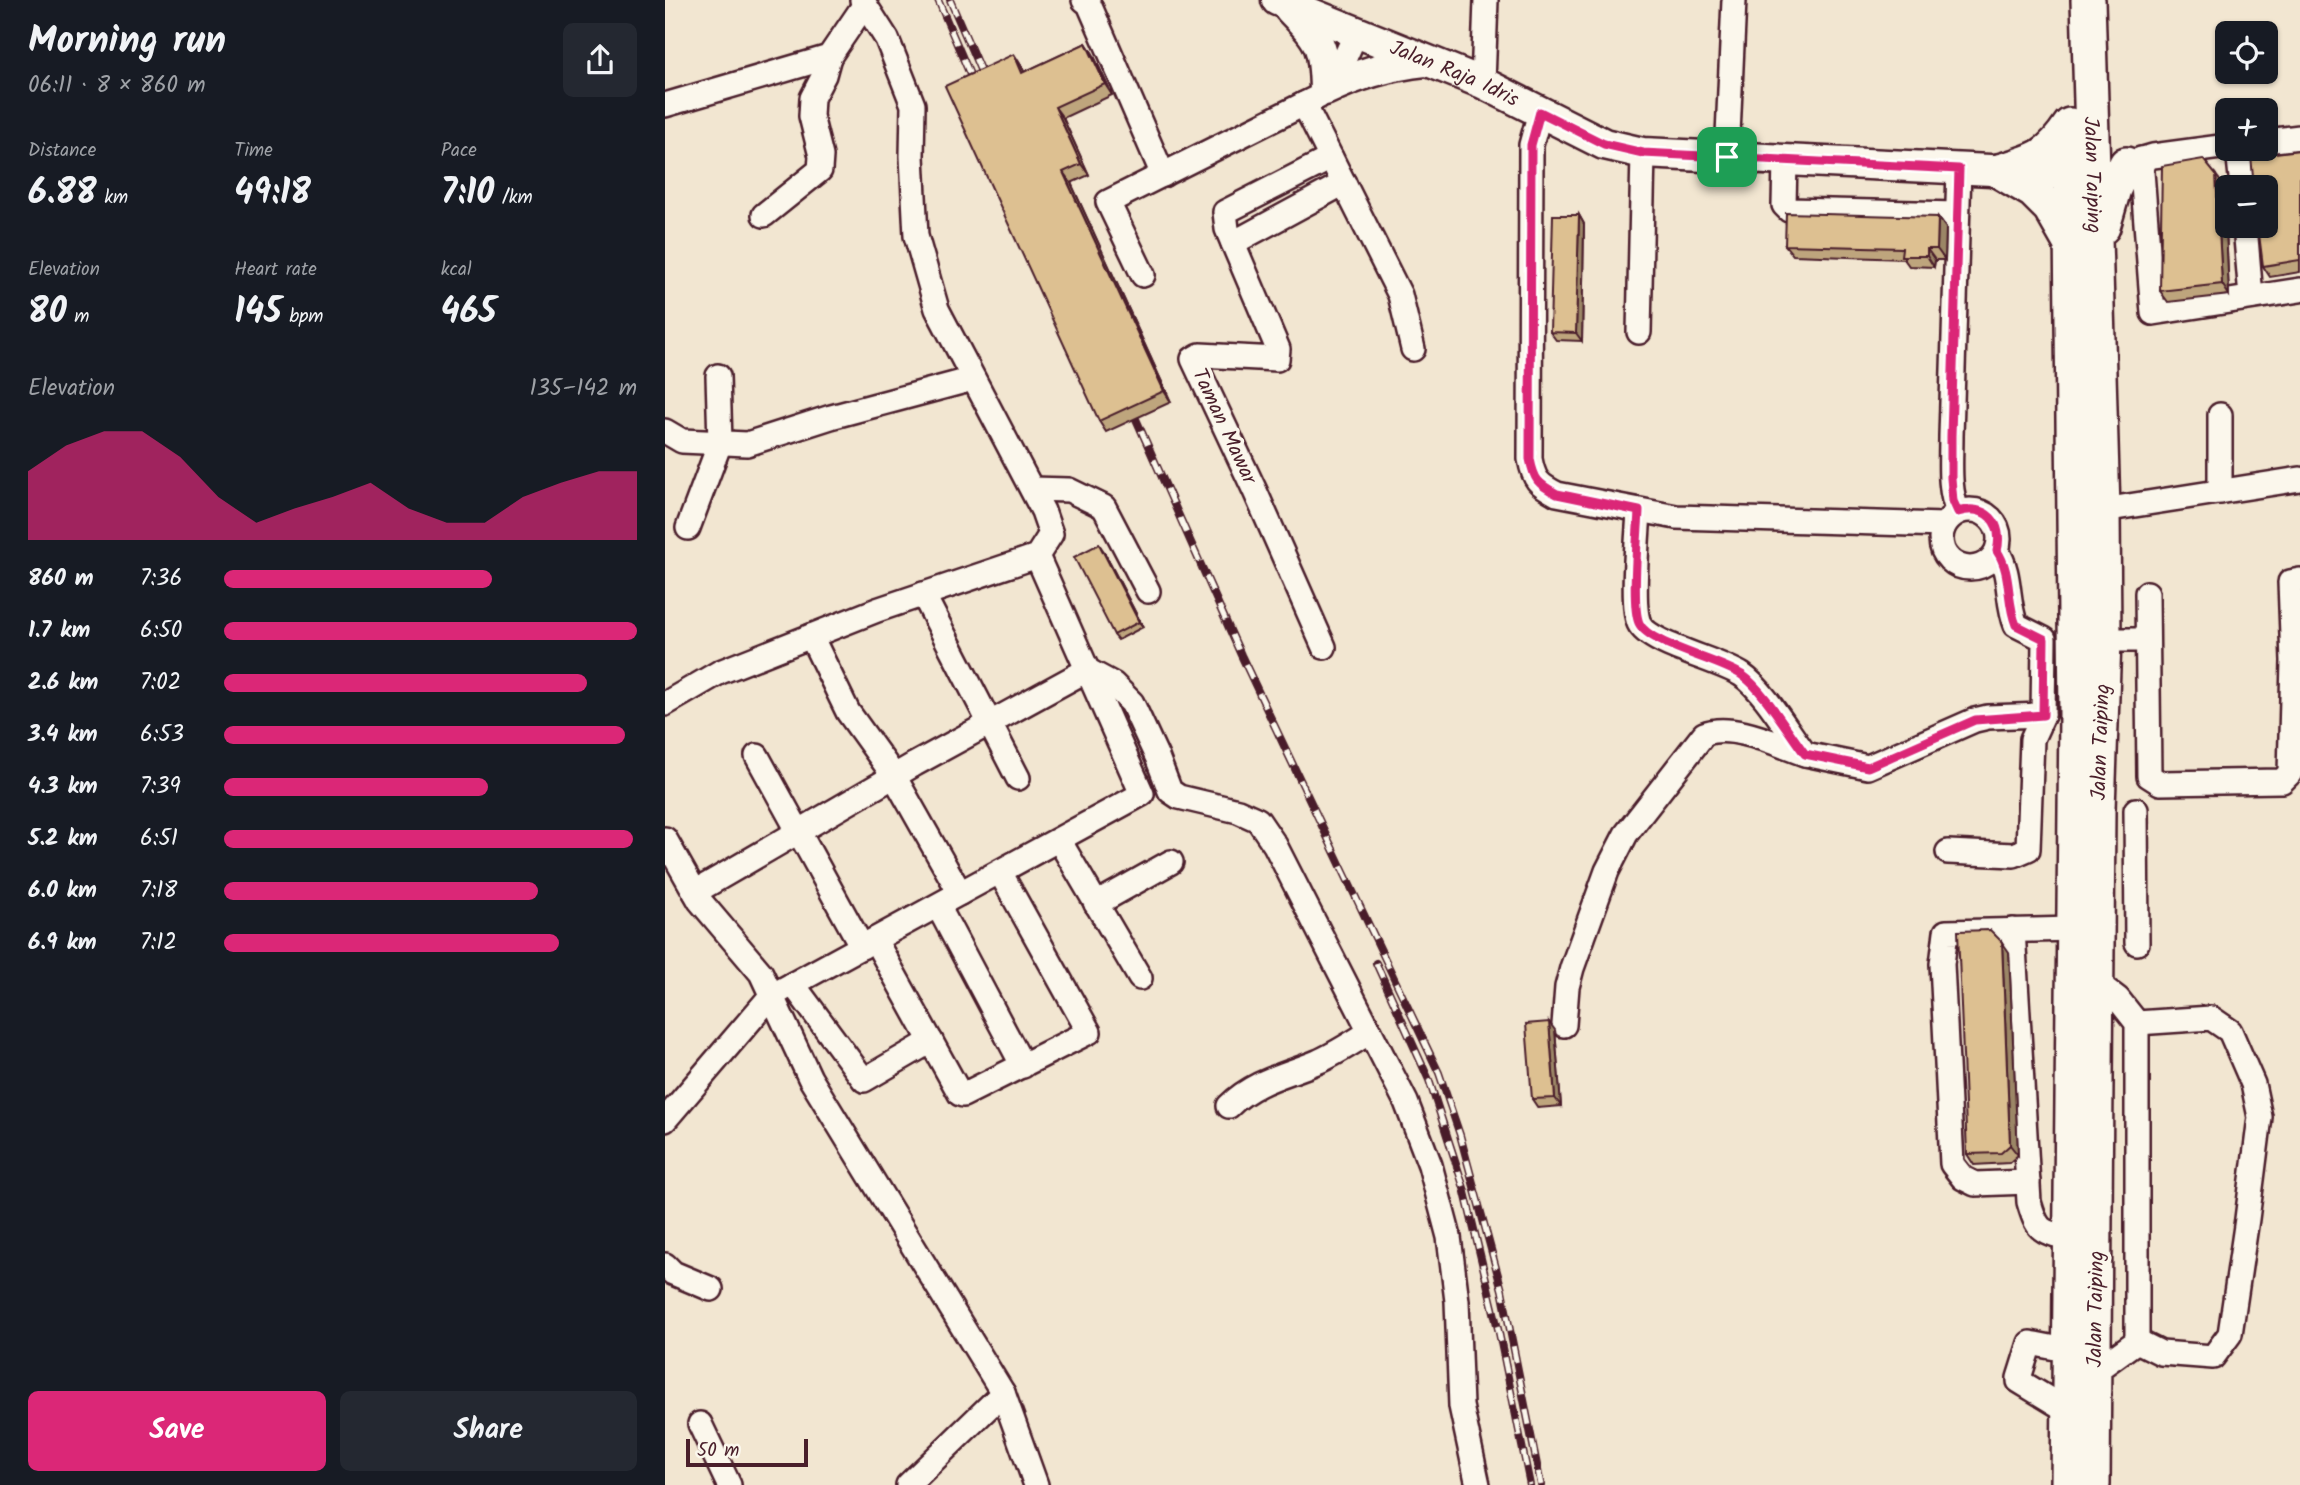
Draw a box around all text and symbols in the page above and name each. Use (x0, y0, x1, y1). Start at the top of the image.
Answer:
text: Morning run (28, 12, 226, 72)
map controls (2215, 21, 2278, 238)
button: locate (2215, 21, 2278, 84)
button: share (563, 23, 637, 97)
street label: Jalan Raja Idris (1384, 32, 1525, 117)
text: 06:11 · 8 × 860 m (28, 68, 205, 104)
button: + (2215, 98, 2278, 161)
street label: Jalan Taiping (2073, 116, 2110, 234)
pin (1697, 127, 1757, 187)
text: Distance (28, 136, 96, 166)
text: Time (234, 136, 273, 166)
text: Pace (441, 136, 477, 166)
icon: arrive (1708, 138, 1746, 176)
text: 6.88 (28, 166, 97, 222)
text: 49:18 (234, 166, 311, 222)
text: 7:10 (441, 166, 494, 222)
button: − (2215, 175, 2278, 238)
text: km (97, 183, 128, 213)
text: /km (494, 183, 533, 213)
text: Elevation (28, 255, 100, 285)
text: Heart rate (234, 255, 317, 285)
text: kcal (441, 255, 472, 285)
text: 80 (28, 285, 67, 341)
text: 145 (234, 285, 282, 341)
text: 465 (441, 285, 496, 341)
text: m (67, 302, 89, 332)
text: bpm (282, 302, 324, 332)
street label: Taman Mawar (1182, 363, 1265, 491)
text: Elevation (28, 371, 115, 407)
text: 135–142 m (529, 371, 637, 407)
text: 860 m (28, 561, 94, 597)
text: 7:36 (140, 561, 182, 597)
text: 1.7 km (28, 613, 90, 649)
text: 6:50 (140, 613, 182, 649)
text: 2.6 km (28, 665, 98, 701)
text: 7:02 (140, 665, 181, 701)
street label: Jalan Taiping (2083, 683, 2120, 801)
text: 3.4 km (28, 717, 98, 753)
text: 6:53 (140, 717, 184, 753)
text: 4.3 km (28, 769, 98, 805)
text: 7:39 (140, 769, 181, 805)
text: 5.2 km (28, 821, 98, 857)
text: 6:51 (140, 821, 178, 857)
text: 6.0 km (28, 873, 97, 909)
text: 7:18 (140, 873, 177, 909)
text: 6.9 km (28, 925, 97, 961)
text: 7:12 (140, 925, 177, 961)
street label: Jalan Taiping (2079, 1250, 2114, 1368)
button: Save (28, 1391, 326, 1471)
button: Share (340, 1391, 637, 1471)
scale bar (686, 1436, 809, 1468)
text: 50 m (697, 1436, 739, 1466)

